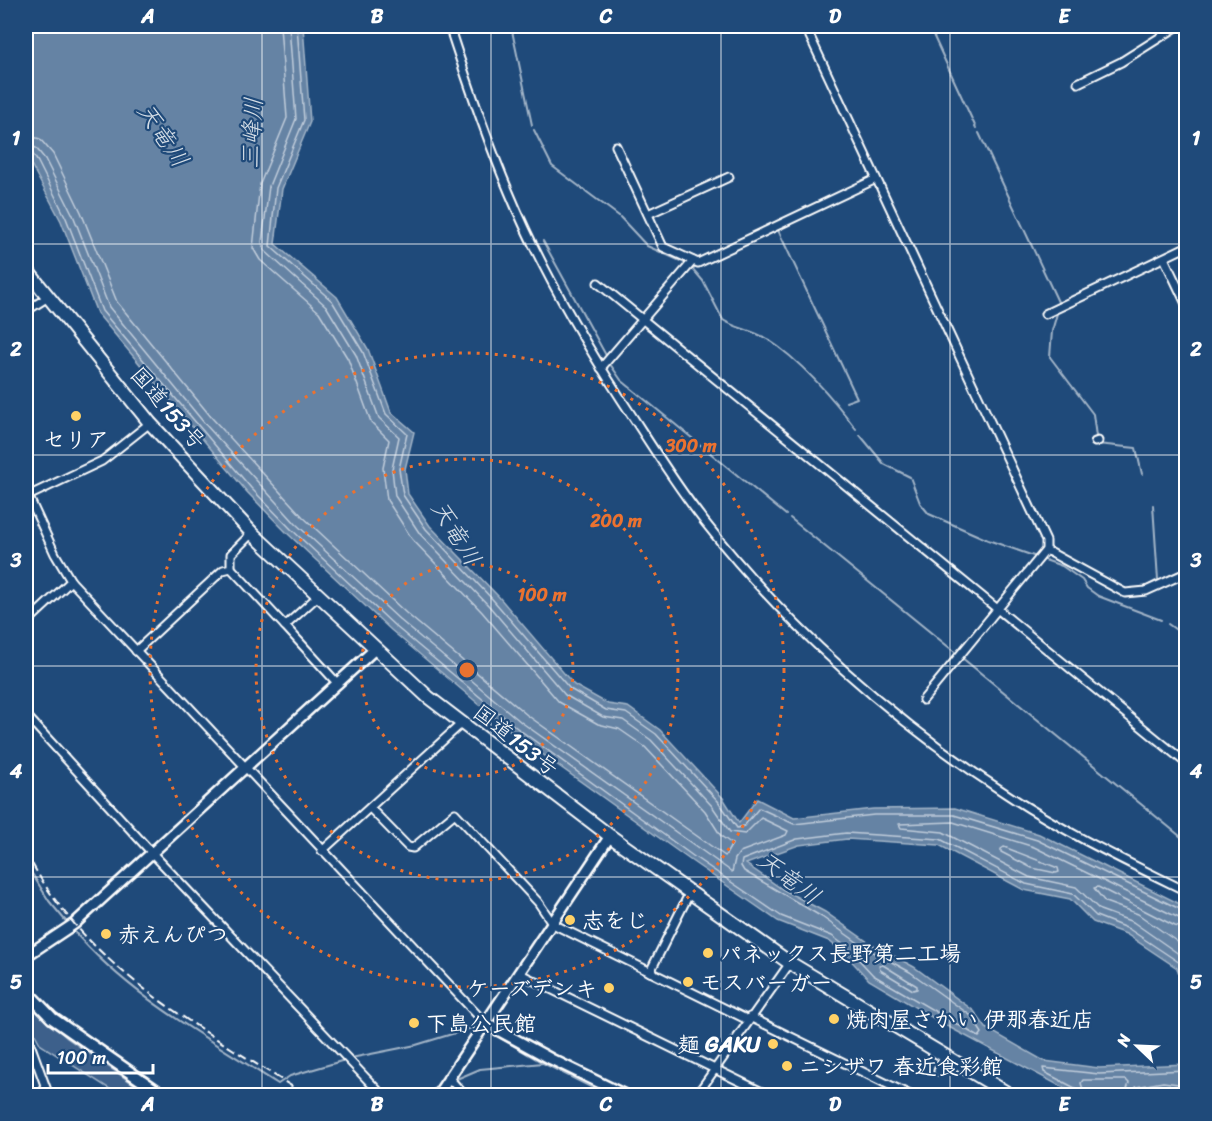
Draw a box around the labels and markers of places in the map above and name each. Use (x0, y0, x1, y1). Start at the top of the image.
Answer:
marker: セリア (69, 409, 83, 423)
place label: セリア (43, 420, 109, 459)
centre of rings (457, 660, 477, 680)
place label: 志をじ (582, 901, 648, 940)
marker: 志をじ (563, 913, 577, 927)
place label: 赤えんぴつ (118, 915, 228, 954)
marker: 赤えんぴつ (99, 927, 113, 941)
place label: パネックス長野第二工場 (720, 934, 961, 973)
marker: パネックス長野第二工場 (701, 946, 715, 960)
place label: モスバーガー (700, 963, 832, 1002)
place label: ケーズデンキ (467, 969, 597, 1008)
marker: モスバーガー (681, 975, 695, 989)
marker: ケーズデンキ (602, 981, 616, 995)
place label: 焼肉屋さかい 伊那春近店 (846, 1000, 1094, 1039)
place label: 下島公民館 (426, 1004, 536, 1043)
marker: 焼肉屋さかい 伊那春近店 (827, 1012, 841, 1026)
marker: 下島公民館 (407, 1016, 421, 1030)
place label: 麺 GAKU (677, 1025, 762, 1064)
marker: 麺 GAKU (766, 1037, 780, 1051)
place label: ニシザワ 春近食彩館 (799, 1047, 1003, 1086)
marker: ニシザワ 春近食彩館 (780, 1059, 794, 1073)

